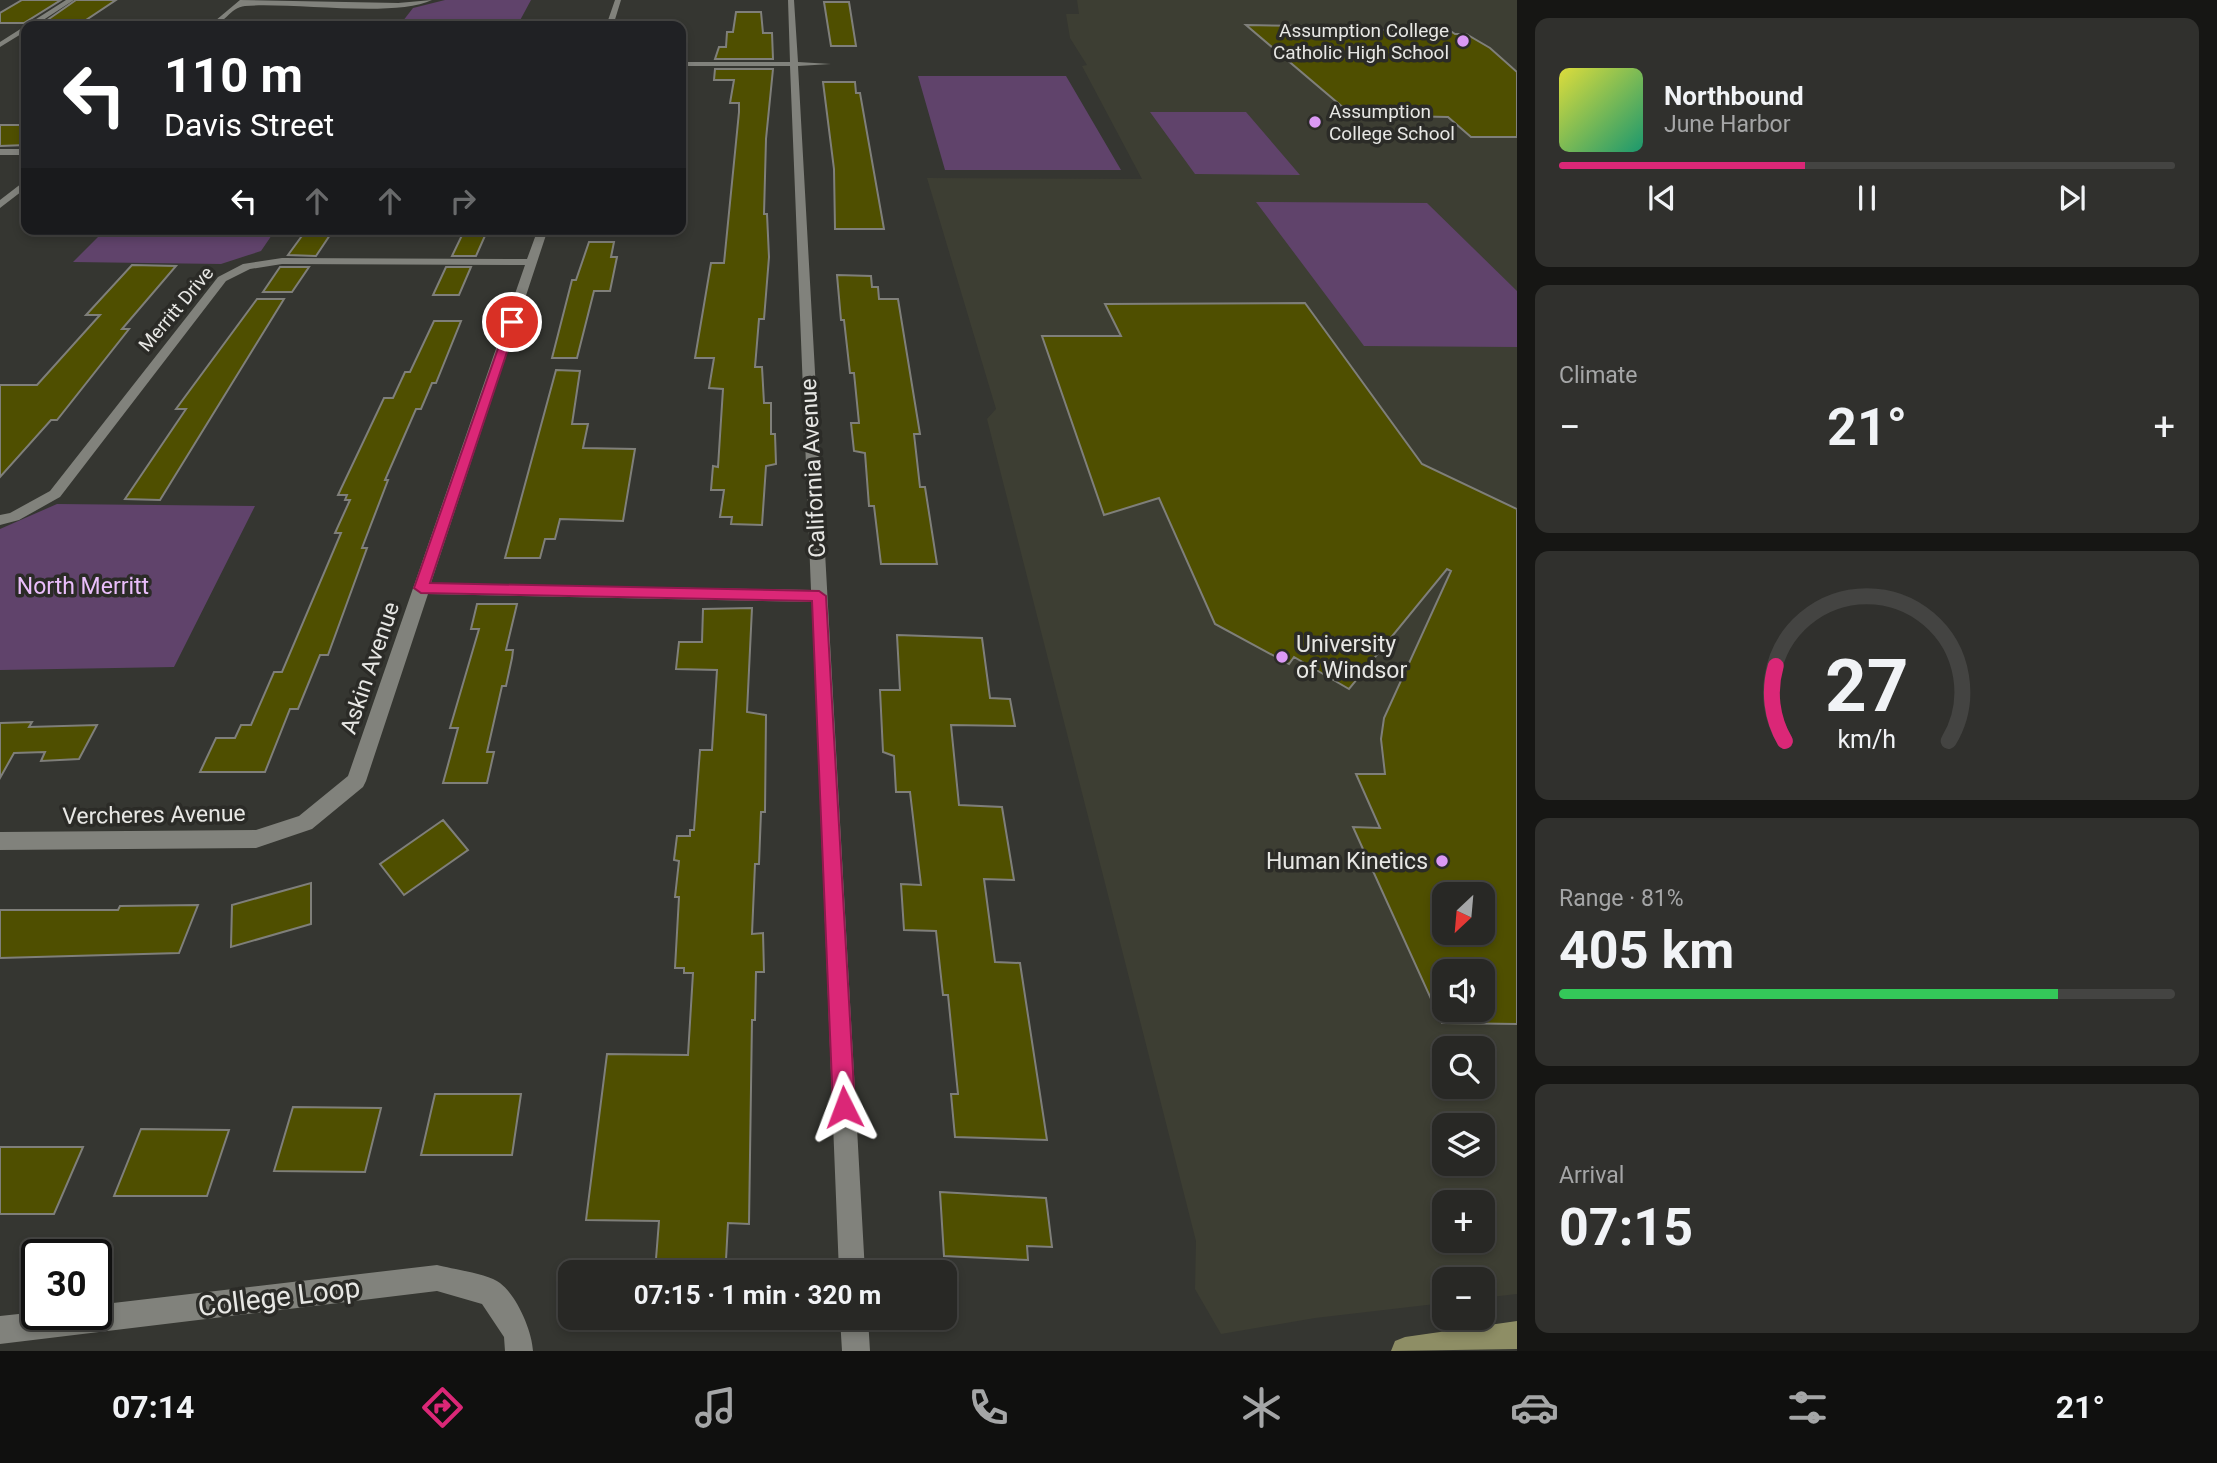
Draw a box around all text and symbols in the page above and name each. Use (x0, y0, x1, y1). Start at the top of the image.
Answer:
place label: Assumption College Catholic High School (1273, 19, 1449, 64)
marker: Assumption College Catholic High School (1455, 33, 1471, 49)
text: 110 m (164, 47, 303, 104)
icon: left (49, 49, 140, 140)
text: Northbound (1664, 81, 1804, 111)
place label: Assumption College School (1329, 100, 1455, 145)
text: Davis Street (164, 106, 334, 144)
text: June Harbor (1664, 111, 1791, 138)
marker: Assumption College School (1307, 114, 1323, 130)
icon: previous (1643, 179, 1681, 217)
icon: pause (1848, 179, 1886, 217)
icon: next (2053, 179, 2091, 217)
icon: left (225, 182, 263, 220)
icon: ahead (298, 182, 336, 220)
icon: ahead (371, 182, 409, 220)
icon: right (444, 182, 482, 220)
street label: Merritt Drive (134, 262, 218, 356)
pin (482, 292, 542, 352)
icon: arrive (493, 303, 531, 341)
text: Climate (1559, 362, 1638, 389)
street label: California Avenue (795, 378, 831, 558)
text: 21° (1827, 397, 1907, 458)
text: − (1559, 405, 1581, 449)
text: + (2153, 405, 2175, 449)
park label: North Merritt (17, 573, 149, 600)
street label: Askin Avenue (335, 598, 405, 738)
place label: University of Windsor (1296, 631, 1407, 684)
text: 27 (1825, 644, 1909, 730)
marker: University of Windsor (1274, 649, 1290, 665)
text: km/h (1838, 725, 1896, 754)
street label: Vercheres Avenue (62, 800, 246, 830)
place label: Human Kinetics (1266, 848, 1428, 875)
marker: Human Kinetics (1434, 853, 1450, 869)
north arrow (1432, 882, 1494, 945)
map controls (1432, 882, 1495, 1330)
text: Range · 81% (1559, 885, 1684, 912)
text: 405 km (1559, 920, 1734, 981)
button: sound (1432, 959, 1495, 1022)
button: search (1432, 1036, 1495, 1099)
position arrow (807, 1070, 881, 1144)
button: layers (1432, 1113, 1495, 1176)
text: Arrival (1559, 1162, 1624, 1189)
button: + (1432, 1190, 1495, 1253)
text: 07:15 (1559, 1197, 1693, 1258)
speed limit sign: 30 (21, 1239, 112, 1330)
button: − (1432, 1267, 1495, 1330)
street label: College Loop (196, 1271, 362, 1323)
text: 07:15 · 1 min · 320 m (634, 1280, 881, 1310)
icon: directions (418, 1383, 467, 1432)
icon: music (691, 1383, 740, 1432)
icon: phone (964, 1383, 1013, 1432)
icon: climate (1237, 1383, 1286, 1432)
icon: car (1510, 1383, 1559, 1432)
icon: filters (1783, 1383, 1832, 1432)
text: 07:14 (112, 1388, 194, 1426)
text: 21° (2056, 1388, 2105, 1426)

